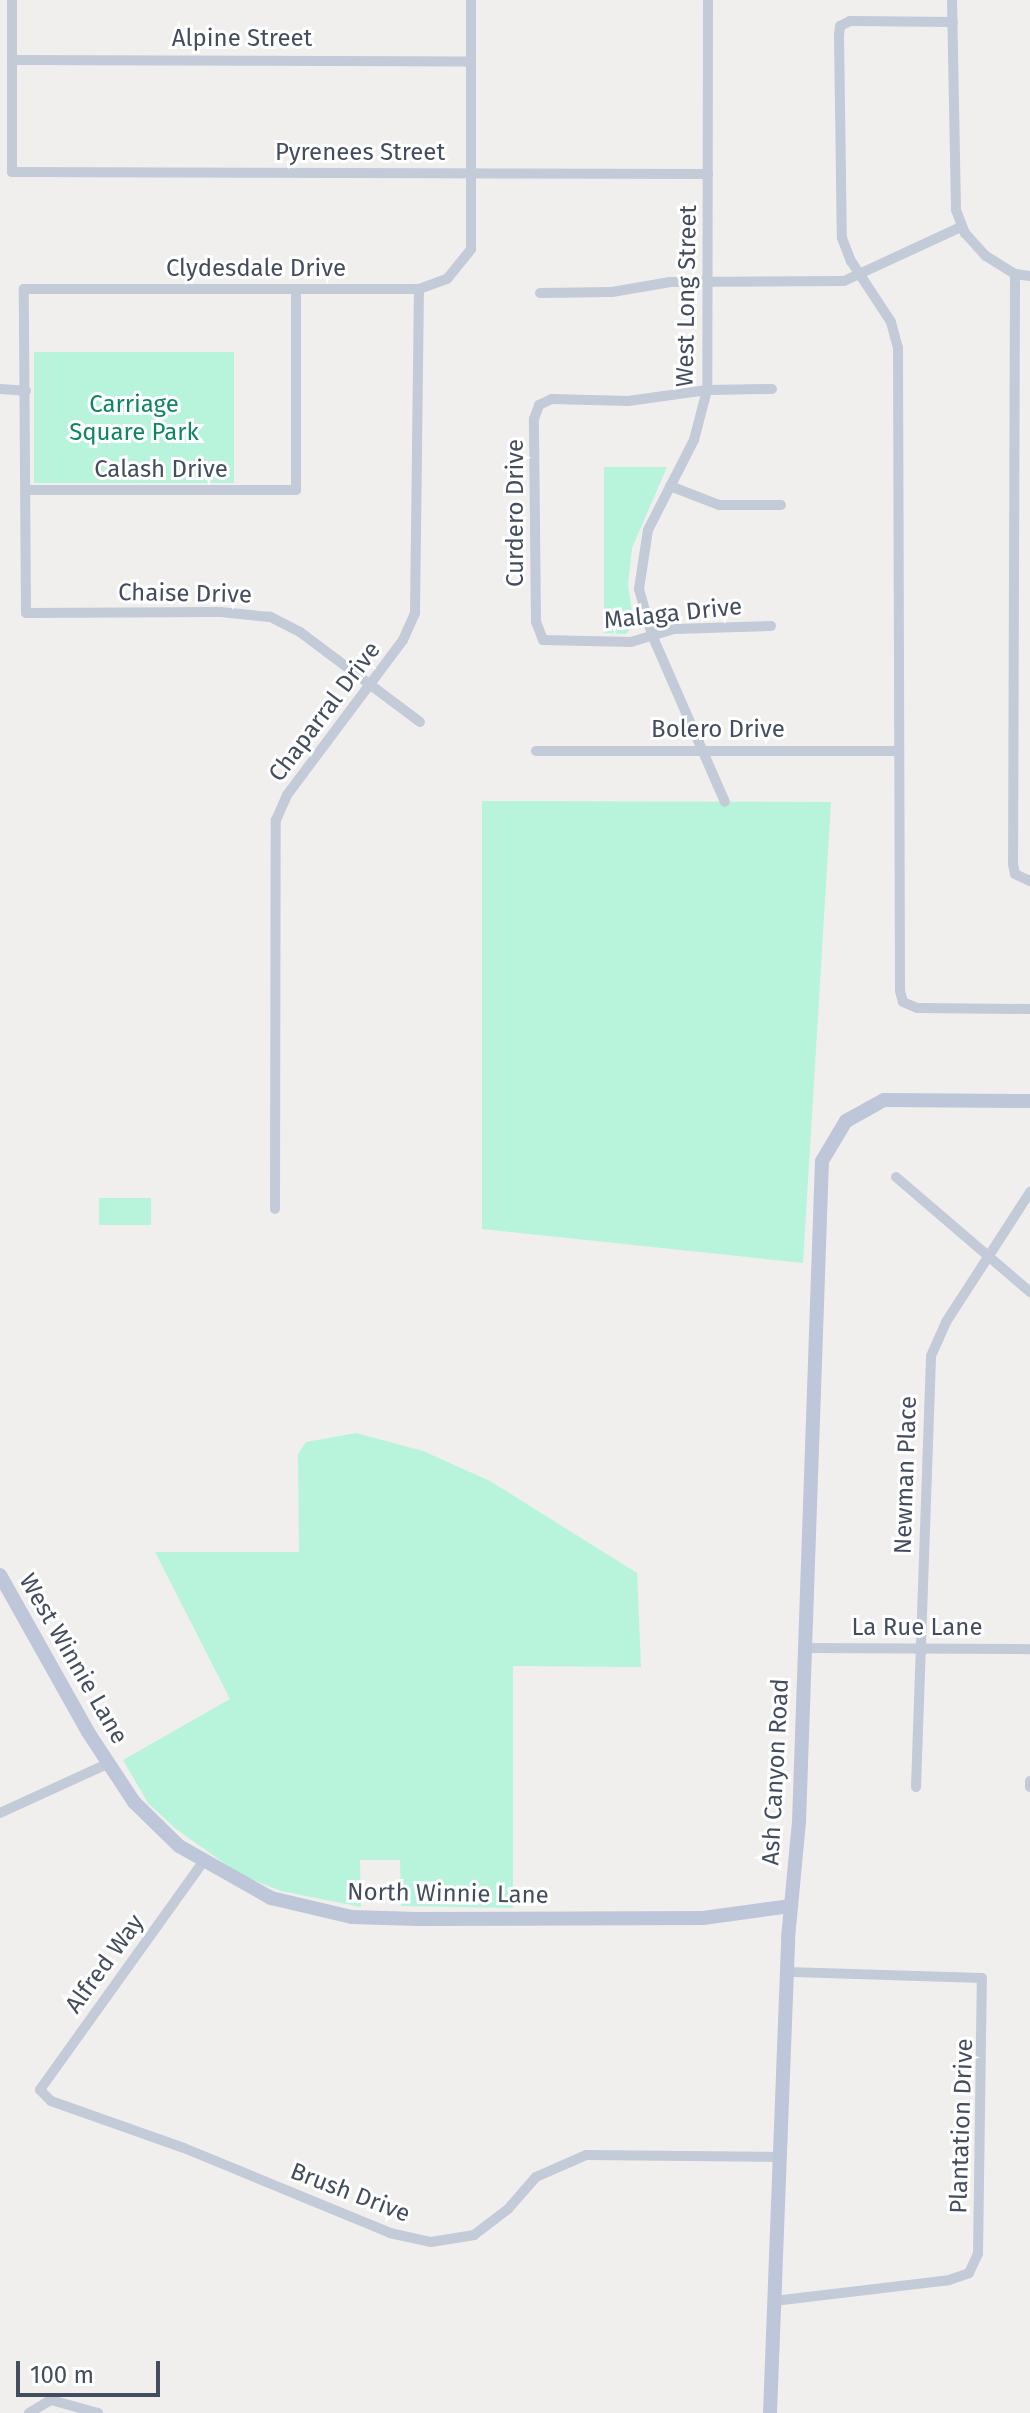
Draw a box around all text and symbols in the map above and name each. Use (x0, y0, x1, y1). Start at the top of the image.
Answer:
street label: Alpine Street (172, 25, 312, 53)
street label: Pyrenees Street (275, 139, 445, 167)
street label: West Long Street (671, 205, 703, 387)
street label: Clydesdale Drive (166, 255, 346, 283)
park label: Carriage Square Park (69, 391, 199, 447)
street label: Curdero Drive (502, 439, 530, 587)
street label: Calash Drive (94, 456, 228, 484)
street label: Chaise Drive (118, 578, 252, 610)
street label: Malaga Drive (602, 592, 744, 636)
street label: Chaparral Drive (263, 636, 387, 788)
street label: Bolero Drive (651, 716, 785, 744)
street label: Newman Place (889, 1395, 923, 1555)
street label: West Winnie Lane (13, 1569, 133, 1749)
street label: La Rue Lane (852, 1614, 982, 1642)
street label: Ash Canyon Road (757, 1678, 795, 1866)
street label: North Winnie Lane (347, 1878, 549, 1910)
street label: Alfred Way (60, 1909, 150, 2019)
street label: Plantation Drive (945, 2038, 979, 2214)
street label: Brush Drive (286, 2157, 414, 2229)
scale bar (20, 2345, 164, 2395)
text: 100 m (30, 2361, 94, 2389)

